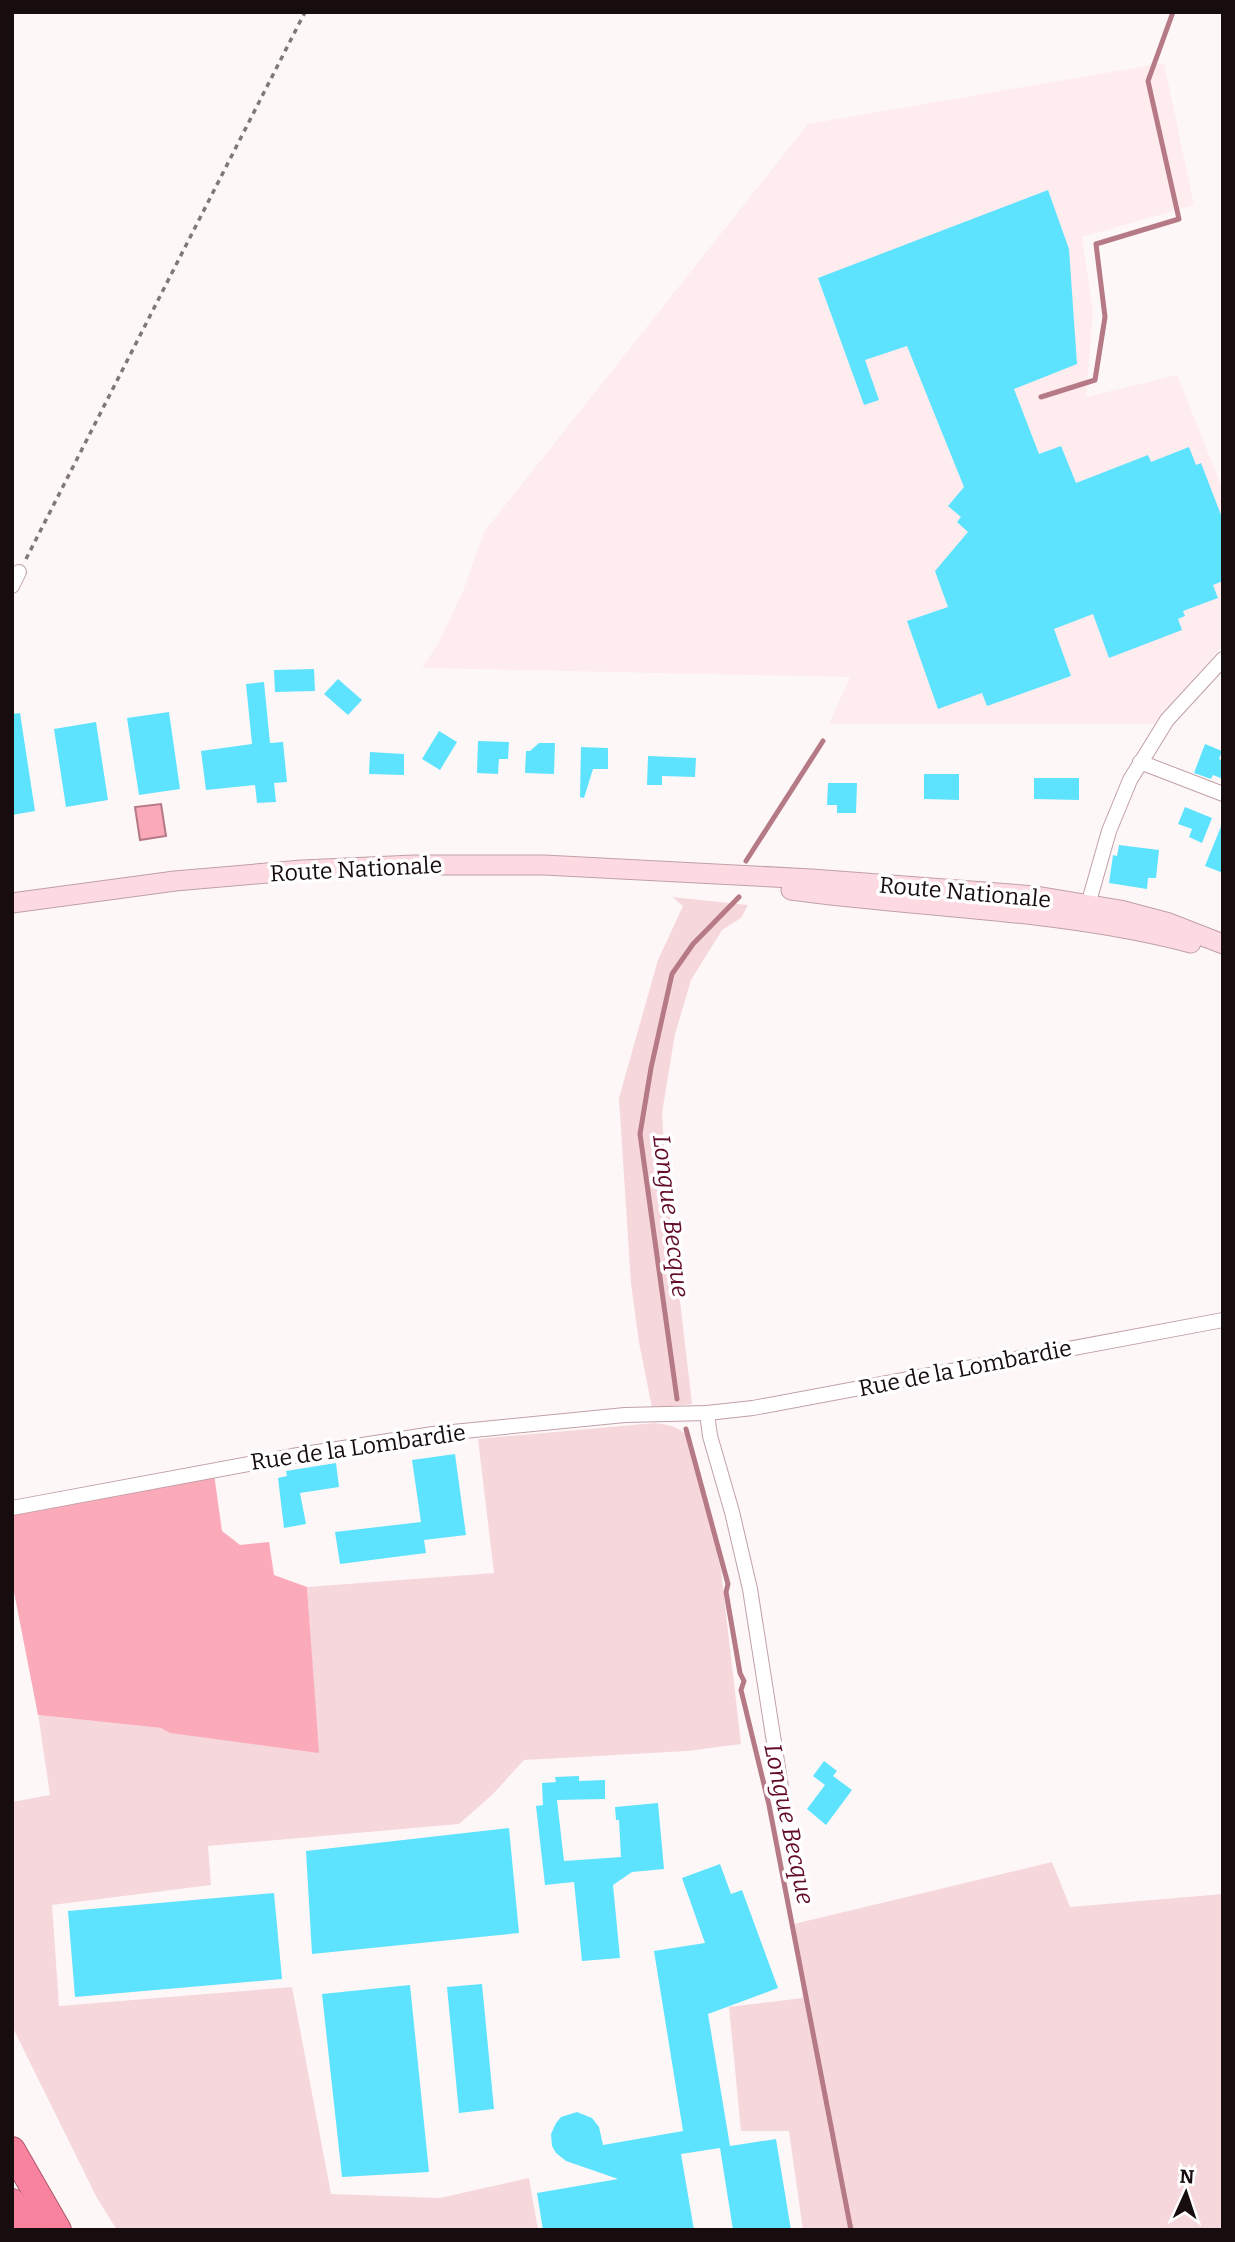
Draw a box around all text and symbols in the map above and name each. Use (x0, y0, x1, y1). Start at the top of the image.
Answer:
street label: Route Nationale (269, 851, 443, 887)
street label: Route Nationale (878, 871, 1052, 913)
water label: Longue Becque (647, 1133, 695, 1299)
street label: Rue de la Lombardie (856, 1334, 1074, 1402)
street label: Rue de la Lombardie (249, 1418, 467, 1476)
water label: Longue Becque (758, 1741, 820, 1907)
north arrow (1151, 2158, 1221, 2228)
text: N (1179, 2165, 1195, 2188)

